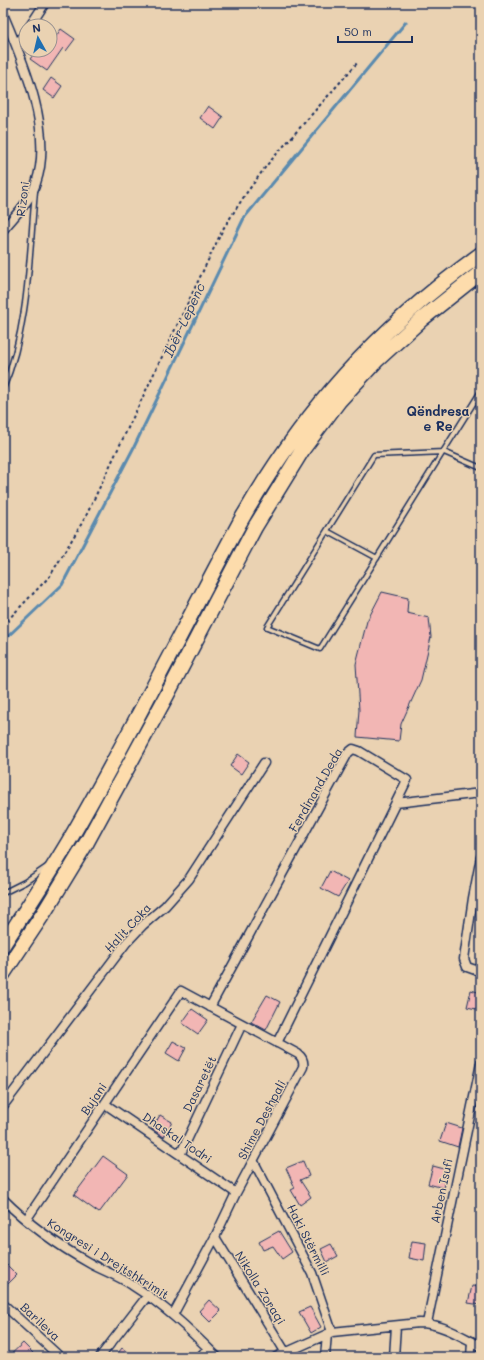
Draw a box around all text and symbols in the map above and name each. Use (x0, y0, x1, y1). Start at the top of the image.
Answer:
north arrow (18, 18, 58, 58)
scale bar (338, 18, 412, 44)
text: N (31, 20, 42, 36)
text: 50 m (344, 23, 372, 39)
street label: Rizoni (12, 180, 32, 217)
water label: Ibër-Lepenc (159, 280, 208, 360)
district label: Qëndresa e Re (407, 402, 469, 434)
street label: Ferdinand Deda (285, 745, 346, 834)
street label: Halit Coka (100, 899, 154, 955)
street label: Dasaretët (179, 1053, 220, 1114)
street label: Shime Deshpali (233, 1077, 289, 1162)
street label: Bujani (77, 1079, 110, 1118)
street label: Dhaskal Todri (140, 1108, 215, 1166)
street label: Arben Isufi (426, 1157, 456, 1225)
street label: Haki Stërmilli (284, 1201, 334, 1278)
street label: Kongresi i Drejtshkrimit (45, 1214, 172, 1302)
street label: Nikolla Zoraqi (232, 1248, 290, 1327)
street label: Barileva (17, 1299, 64, 1344)

